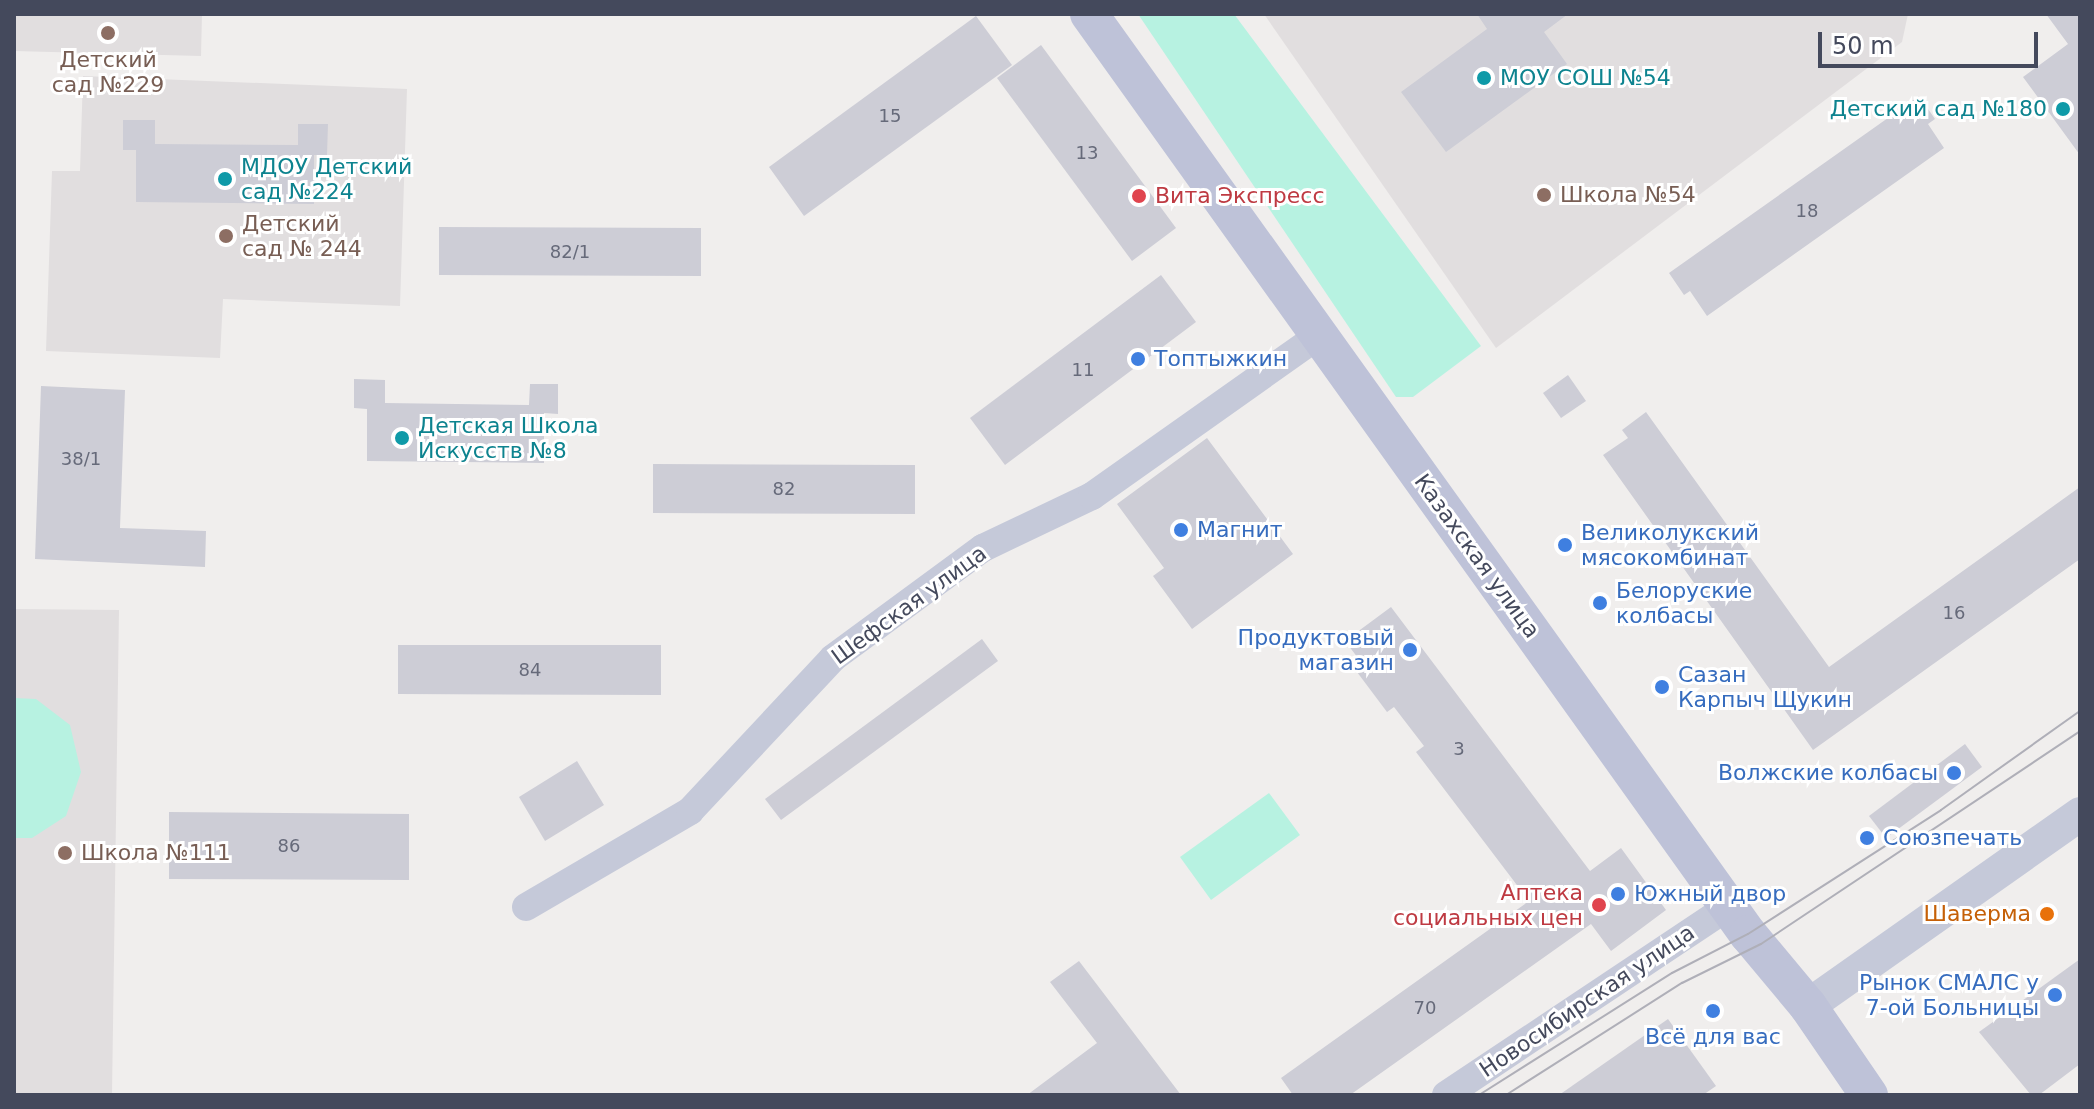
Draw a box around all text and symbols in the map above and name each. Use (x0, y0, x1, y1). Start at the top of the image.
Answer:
scale bar (1822, 16, 2042, 66)
marker: Детский сад №229 (99, 24, 117, 42)
text: 50 m (1832, 32, 1894, 60)
place label: Детский сад №229 (52, 46, 164, 98)
place label: МОУ СОШ №54 (1500, 65, 1671, 91)
marker: МОУ СОШ №54 (1475, 69, 1493, 87)
place label: Детский сад №180 (1830, 96, 2047, 122)
marker: Детский сад №180 (2054, 100, 2072, 118)
house number: 15 (879, 105, 901, 127)
house number: 13 (1076, 142, 1098, 164)
place label: МДОУ Детский сад №224 (241, 153, 412, 204)
marker: МДОУ Детский сад №224 (216, 170, 234, 188)
place label: Школа №54 (1560, 182, 1696, 208)
place label: Вита Экспресс (1155, 183, 1325, 209)
marker: Школа №54 (1535, 186, 1553, 204)
marker: Вита Экспресс (1130, 187, 1148, 205)
house number: 18 (1796, 200, 1818, 222)
place label: Детский сад № 244 (242, 210, 362, 262)
marker: Детский сад № 244 (217, 227, 235, 245)
house number: 82/1 (550, 241, 590, 263)
place label: Топтыжкин (1154, 346, 1287, 372)
marker: Топтыжкин (1129, 350, 1147, 368)
house number: 11 (1072, 359, 1094, 381)
place label: Детская Школа Искусств №8 (418, 412, 598, 464)
marker: Детская Школа Искусств №8 (393, 429, 411, 447)
house number: 38/1 (61, 448, 101, 470)
street label: Казахская улица (1409, 469, 1545, 643)
house number: 82 (773, 478, 795, 500)
place label: Магнит (1197, 517, 1283, 543)
place label: Великолукский мясокомбинат (1581, 519, 1759, 570)
marker: Магнит (1172, 521, 1190, 539)
marker: Великолукский мясокомбинат (1556, 536, 1574, 554)
street label: Шефская улица (826, 540, 992, 670)
place label: Белоруские колбасы (1616, 577, 1752, 628)
marker: Белоруские колбасы (1591, 594, 1609, 612)
house number: 16 (1943, 602, 1965, 624)
place label: Продуктовый магазин (1238, 624, 1394, 676)
marker: Продуктовый магазин (1401, 641, 1419, 659)
house number: 84 (519, 659, 541, 681)
place label: Сазан Карпыч Щукин (1678, 661, 1852, 712)
marker: Сазан Карпыч Щукин (1653, 678, 1671, 696)
house number: 3 (1453, 738, 1465, 760)
place label: Волжские колбасы (1718, 760, 1938, 786)
marker: Волжские колбасы (1945, 764, 1963, 782)
place label: Союзпечать (1883, 825, 2022, 851)
marker: Союзпечать (1858, 829, 1876, 847)
house number: 86 (278, 835, 300, 857)
place label: Школа №111 (81, 840, 231, 866)
marker: Школа №111 (56, 844, 74, 862)
place label: Аптека социальных цен (1393, 879, 1583, 930)
place label: Южный двор (1634, 881, 1786, 907)
marker: Южный двор (1609, 885, 1627, 903)
marker: Аптека социальных цен (1590, 896, 1608, 914)
place label: Шаверма (1923, 901, 2031, 927)
marker: Шаверма (2038, 905, 2056, 923)
street label: Новосибирская улица (1475, 919, 1699, 1083)
place label: Рынок СМАЛС у 7-ой Больницы (1859, 969, 2039, 1020)
marker: Рынок СМАЛС у 7-ой Больницы (2046, 986, 2064, 1004)
house number: 70 (1414, 997, 1436, 1019)
marker: Всё для вас (1704, 1002, 1722, 1020)
place label: Всё для вас (1645, 1024, 1781, 1050)

